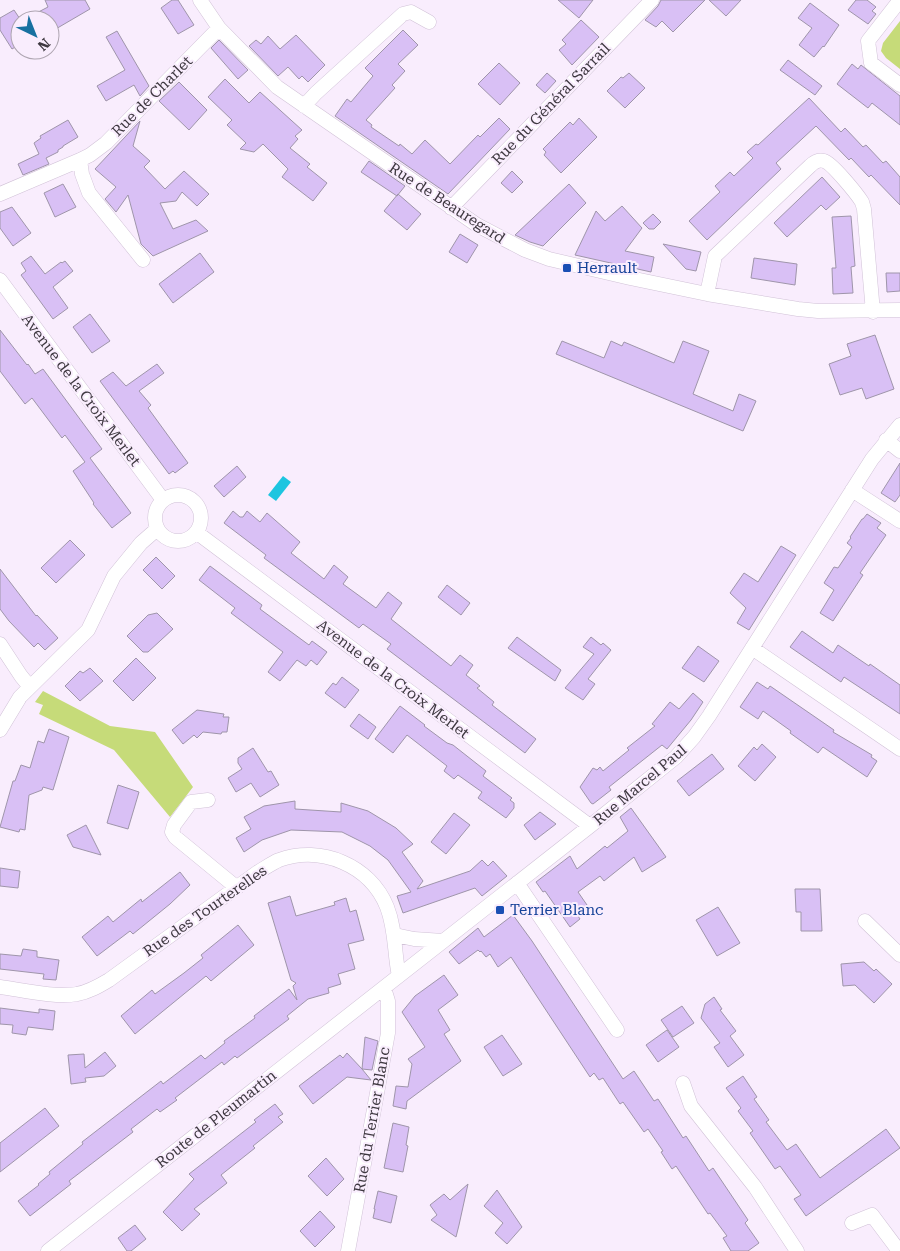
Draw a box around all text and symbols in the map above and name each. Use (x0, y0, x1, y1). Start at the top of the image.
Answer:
north arrow (10, 10, 60, 60)
text: N (34, 35, 53, 54)
street label: Rue du Général Sarrail (488, 39, 614, 169)
street label: Rue de Charlet (108, 52, 196, 140)
street label: Rue de Beauregard (385, 159, 509, 248)
place label: Herrault (577, 259, 638, 277)
marker: Herrault (561, 262, 573, 274)
street label: Avenue de la Croix Merlet (18, 310, 144, 470)
street label: Avenue de la Croix Merlet (313, 616, 473, 742)
street label: Rue Marcel Paul (590, 741, 690, 829)
street label: Rue des Tourterelles (140, 862, 270, 960)
place label: Terrier Blanc (510, 901, 603, 919)
marker: Terrier Blanc (494, 904, 506, 916)
street label: Rue du Terrier Blanc (350, 1046, 394, 1194)
street label: Route de Pleumartin (152, 1066, 280, 1172)

